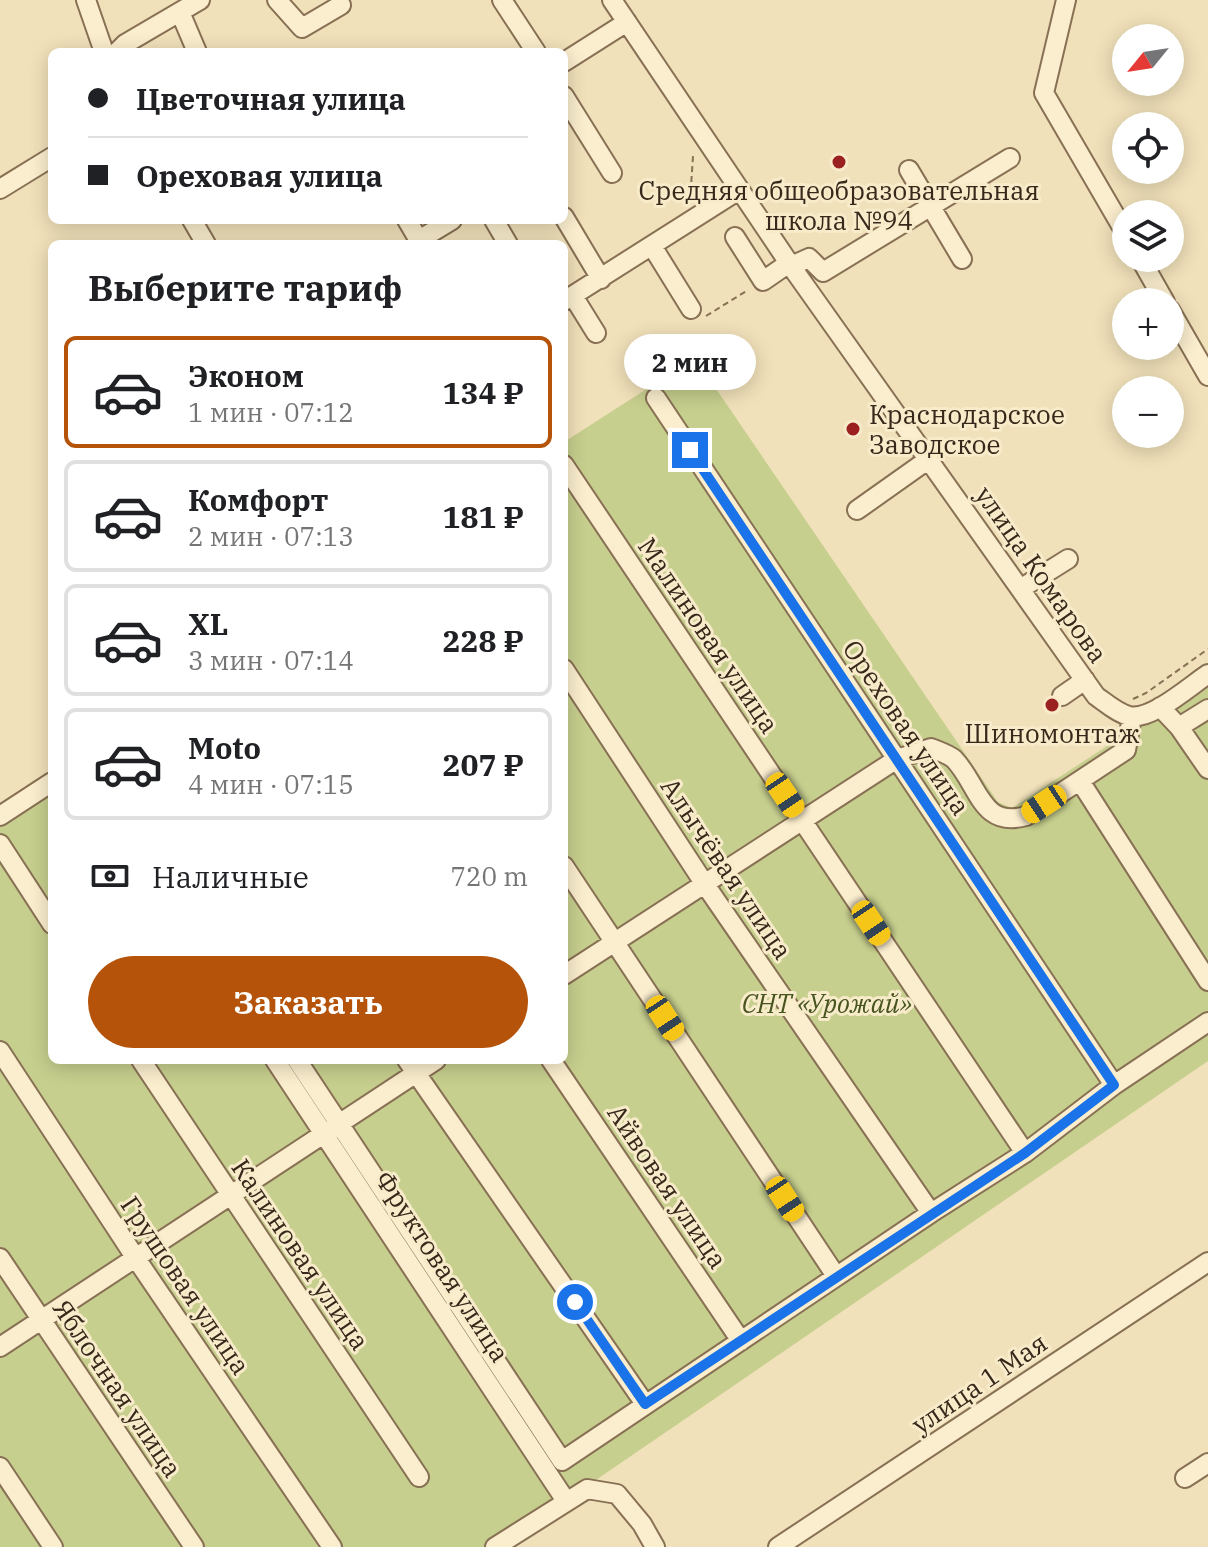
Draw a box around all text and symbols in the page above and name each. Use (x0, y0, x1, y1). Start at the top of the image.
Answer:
north arrow (1112, 24, 1184, 96)
map controls (1112, 24, 1184, 448)
text: Цветочная улица (136, 79, 406, 118)
button: locate (1112, 112, 1184, 184)
marker: Средняя общеобразовательная школа №94 (830, 153, 848, 171)
text: Ореховая улица (136, 156, 383, 195)
place label: Средняя общеобразовательная школа №94 (639, 173, 1039, 237)
button: layers (1112, 200, 1184, 272)
text: Выберите тариф (88, 264, 402, 311)
button: + (1112, 288, 1184, 360)
callout: 2 мин (624, 334, 756, 390)
text: 2 мин (652, 345, 728, 379)
icon: car (92, 356, 164, 428)
text: Эконом (188, 356, 304, 395)
text: 134 ₽ (443, 373, 524, 412)
button: − (1112, 376, 1184, 448)
text: 1 мин · 07:12 (188, 395, 354, 429)
place label: Краснодарское Заводское (869, 397, 1065, 461)
marker: Краснодарское Заводское (844, 420, 862, 438)
route end (672, 432, 708, 468)
street label: улица Комарова (968, 479, 1116, 669)
icon: car (92, 480, 164, 552)
text: Комфорт (188, 480, 329, 519)
text: 181 ₽ (443, 497, 524, 536)
text: 2 мин · 07:13 (188, 519, 354, 553)
street label: Малиновая улица (631, 531, 787, 739)
icon: car (92, 604, 164, 676)
text: XL (188, 604, 228, 643)
text: 228 ₽ (443, 621, 524, 660)
street label: Ореховая улица (836, 633, 978, 821)
text: 3 мин · 07:14 (188, 643, 354, 677)
marker: Шиномонтаж (1043, 696, 1061, 714)
place label: Шиномонтаж (964, 716, 1140, 750)
icon: car (92, 728, 164, 800)
text: Moto (188, 728, 261, 767)
text: 207 ₽ (443, 745, 524, 784)
text: 4 мин · 07:15 (188, 767, 354, 801)
car (762, 768, 808, 822)
street label: Алычёвая улица (654, 771, 800, 965)
car (1017, 781, 1071, 827)
icon: cash (88, 854, 132, 898)
text: Наличные (152, 857, 309, 896)
text: 720 m (450, 859, 528, 893)
car (848, 896, 894, 950)
button: Заказать (88, 956, 528, 1048)
park label: СНТ «Урожай» (742, 986, 912, 1020)
car (642, 991, 688, 1045)
street label: Айвовая улица (600, 1097, 736, 1275)
street label: Калиновая улица (224, 1152, 378, 1356)
street label: Фруктовая улица (368, 1164, 518, 1368)
car (762, 1172, 808, 1226)
street label: Грушовая улица (114, 1189, 258, 1381)
route start (557, 1284, 593, 1320)
street label: Яблочная улица (46, 1293, 190, 1483)
street label: улица 1 Мая (905, 1325, 1053, 1441)

